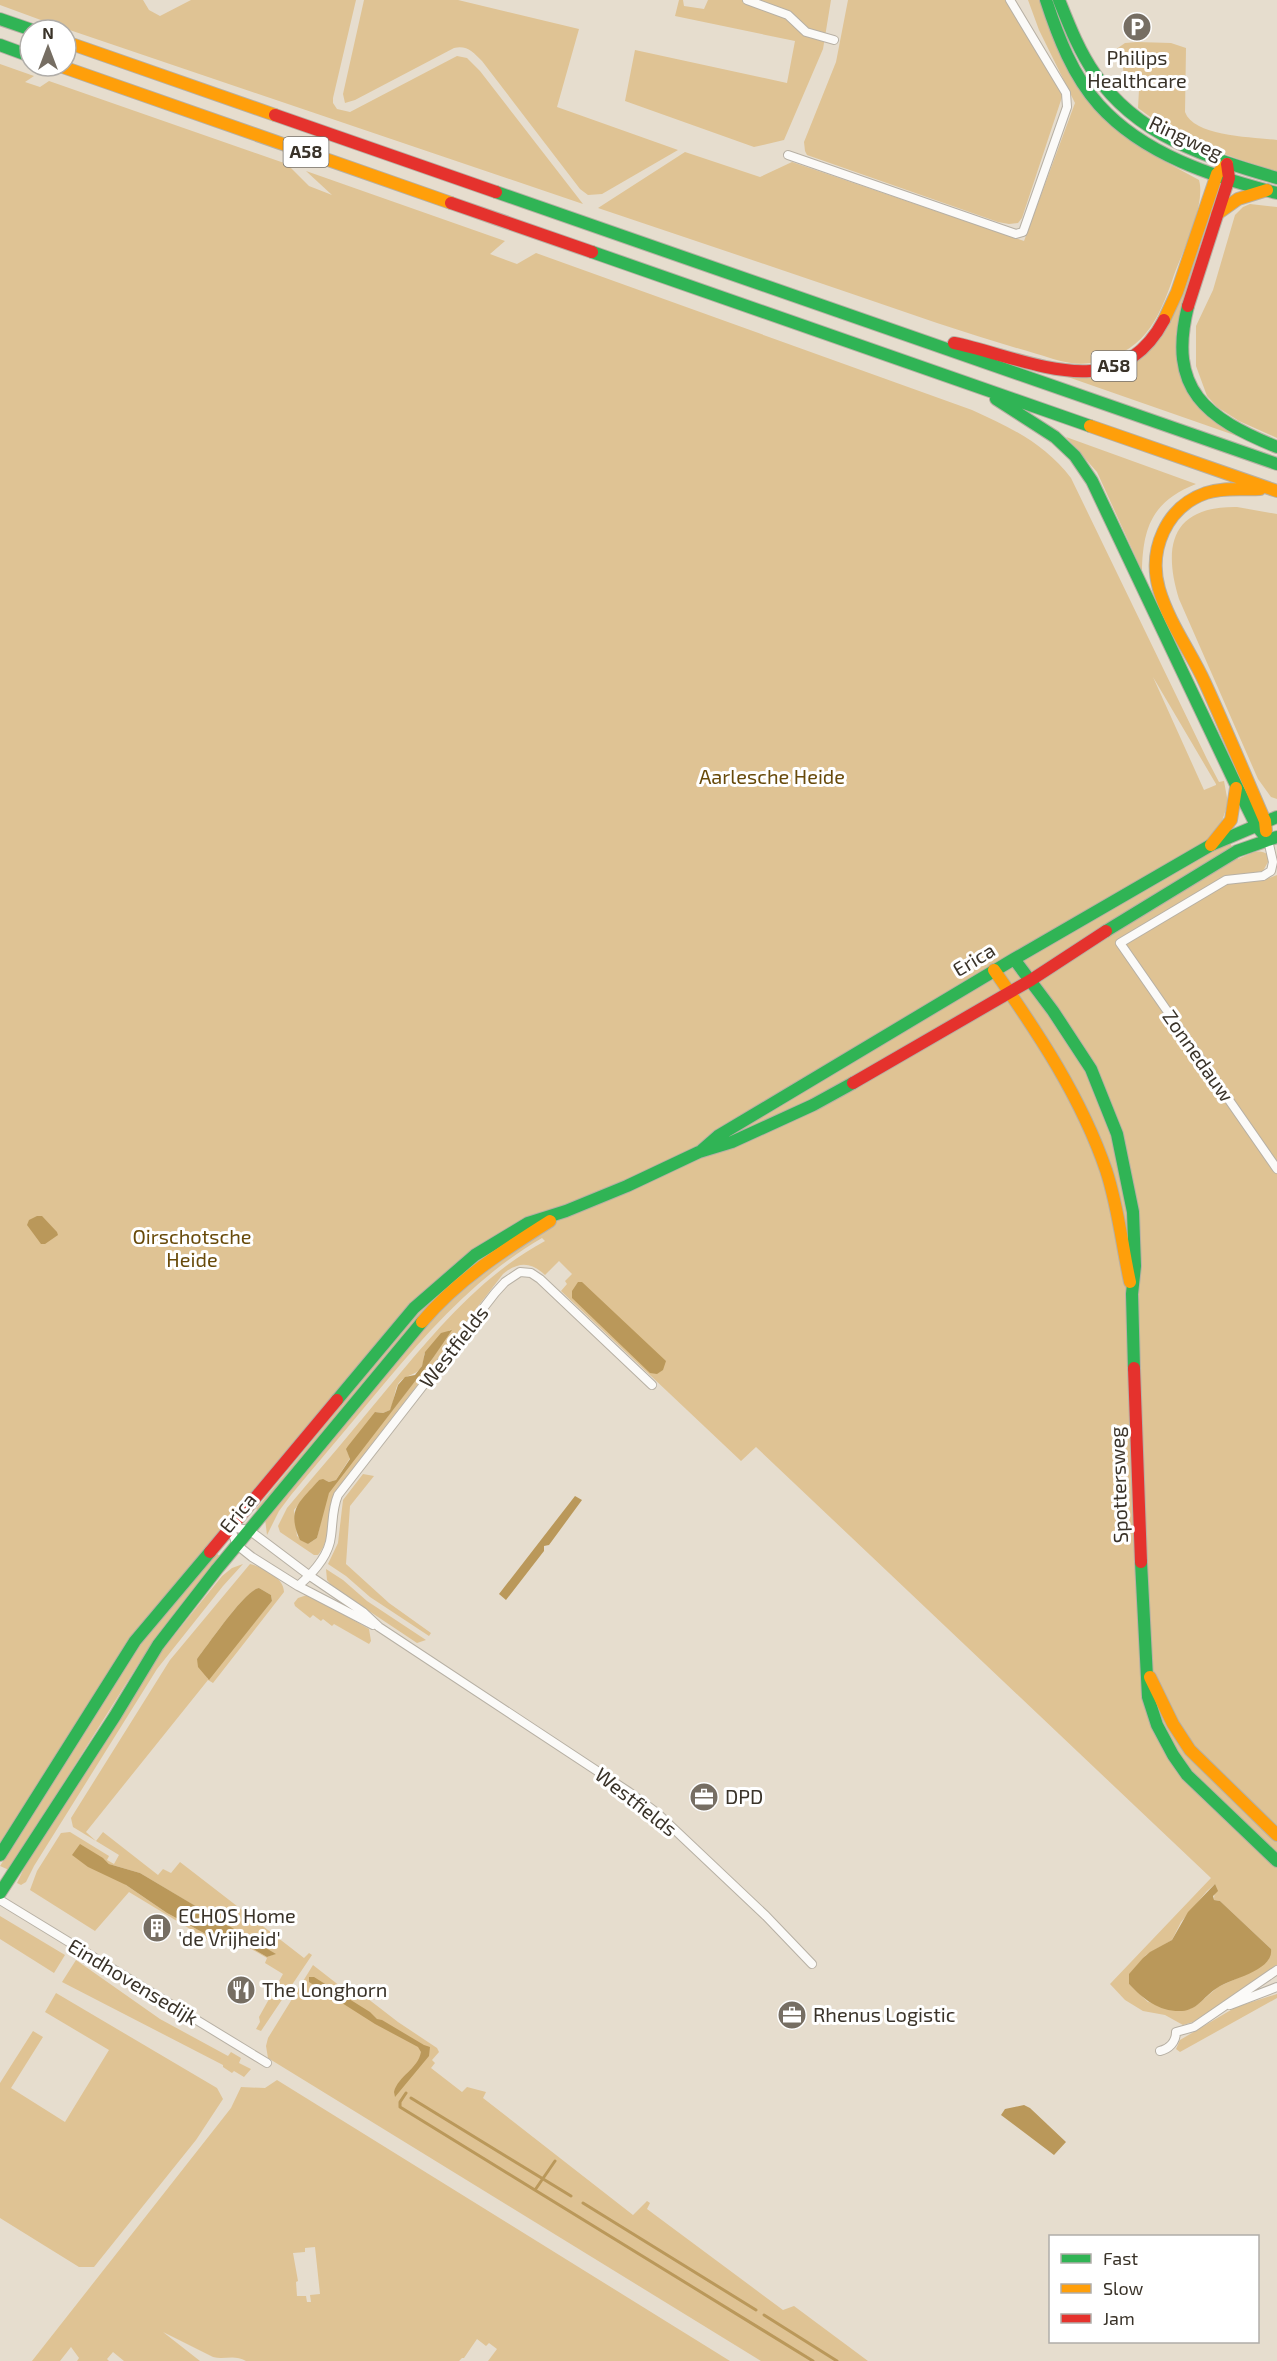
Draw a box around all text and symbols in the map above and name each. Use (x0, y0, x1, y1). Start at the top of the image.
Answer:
parking icon: Philips Healthcare (1121, 11, 1153, 43)
north arrow (18, 18, 78, 78)
text: N (42, 23, 54, 42)
place label: Philips Healthcare (1087, 45, 1187, 92)
street label: Ringweg (1146, 110, 1227, 165)
road number: A58 (284, 137, 328, 167)
road number: A58 (1092, 351, 1136, 381)
park label: Aarlesche Heide (699, 764, 845, 788)
street label: Erica (948, 937, 999, 981)
street label: Zonnedauw (1158, 1005, 1239, 1106)
park label: Oirschotsche Heide (132, 1224, 252, 1271)
street label: Westfields (414, 1301, 493, 1392)
street label: Spottersweg (1104, 1426, 1132, 1544)
street label: Erica (214, 1487, 261, 1537)
street label: Westfields (591, 1762, 682, 1841)
office icon: DPD (688, 1781, 720, 1813)
place label: DPD (725, 1784, 763, 1808)
place label: ECHOS Home 'de Vrijheid' (178, 1903, 296, 1950)
building icon: ECHOS Home 'de Vrijheid' (141, 1912, 173, 1944)
street label: Eindhovensedijk (64, 1933, 203, 2029)
restaurant icon: The Longhorn (225, 1974, 257, 2006)
place label: The Longhorn (262, 1977, 387, 2001)
office icon: Rhenus Logistic (776, 1999, 808, 2031)
place label: Rhenus Logistic (813, 2002, 956, 2026)
legend (1049, 2235, 1259, 2343)
text: Fast (1103, 2247, 1138, 2269)
text: Slow (1103, 2277, 1144, 2299)
text: Jam (1103, 2307, 1135, 2329)

